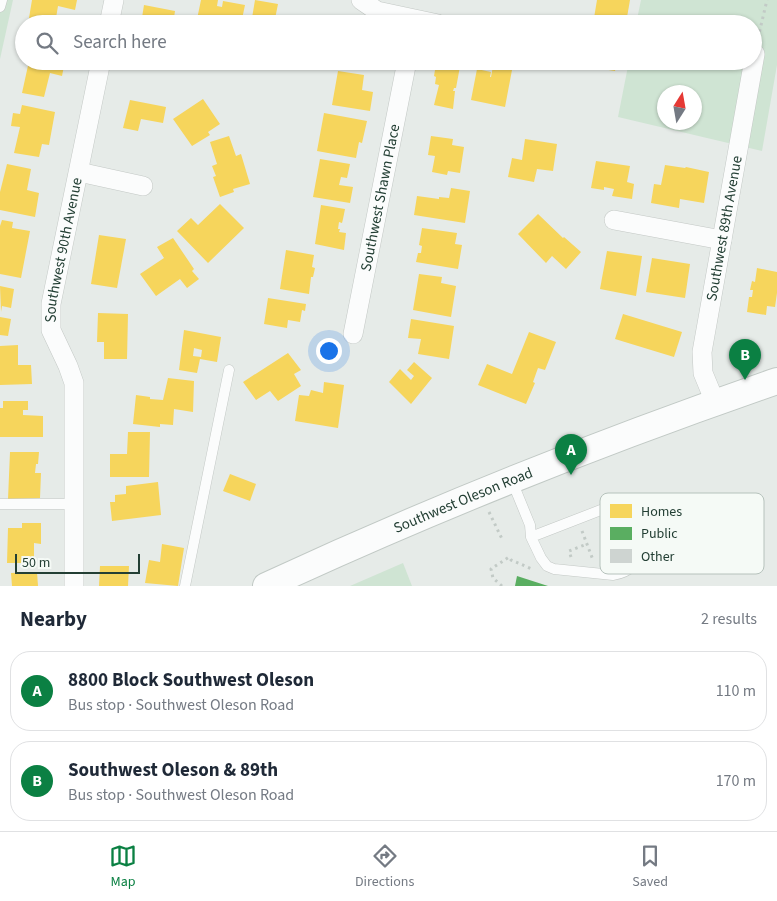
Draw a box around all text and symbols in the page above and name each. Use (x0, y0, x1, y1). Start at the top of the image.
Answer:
search box (15, 15, 762, 70)
icon: search (33, 29, 61, 57)
text: Search here (73, 29, 167, 56)
north arrow (657, 85, 702, 130)
street label: Southwest Shawn Place (355, 122, 405, 273)
street label: Southwest 89th Avenue (701, 154, 747, 303)
street label: Southwest 90th Avenue (40, 176, 87, 323)
your location (316, 338, 342, 364)
pin: B (729, 339, 761, 380)
pin: A (555, 434, 587, 475)
street label: Southwest Oleson Road (390, 462, 536, 538)
legend (600, 493, 764, 574)
text: Homes (641, 502, 682, 522)
text: Public (641, 524, 678, 544)
text: Other (641, 547, 675, 567)
scale bar (15, 551, 140, 574)
text: 50 m (22, 553, 50, 573)
text: Nearby (20, 604, 87, 634)
text: 2 results (701, 608, 757, 630)
text: 8800 Block Southwest Oleson (68, 667, 314, 694)
text: A (32, 680, 42, 702)
text: 110 m (716, 680, 756, 702)
text: Bus stop · Southwest Oleson Road (68, 694, 294, 716)
text: Southwest Oleson & 89th (68, 757, 278, 784)
text: B (32, 770, 42, 792)
text: 170 m (716, 770, 756, 792)
text: Bus stop · Southwest Oleson Road (68, 784, 294, 806)
tab: Map (109, 842, 137, 892)
tab: Directions (355, 842, 414, 892)
tab: Saved (632, 842, 668, 892)

